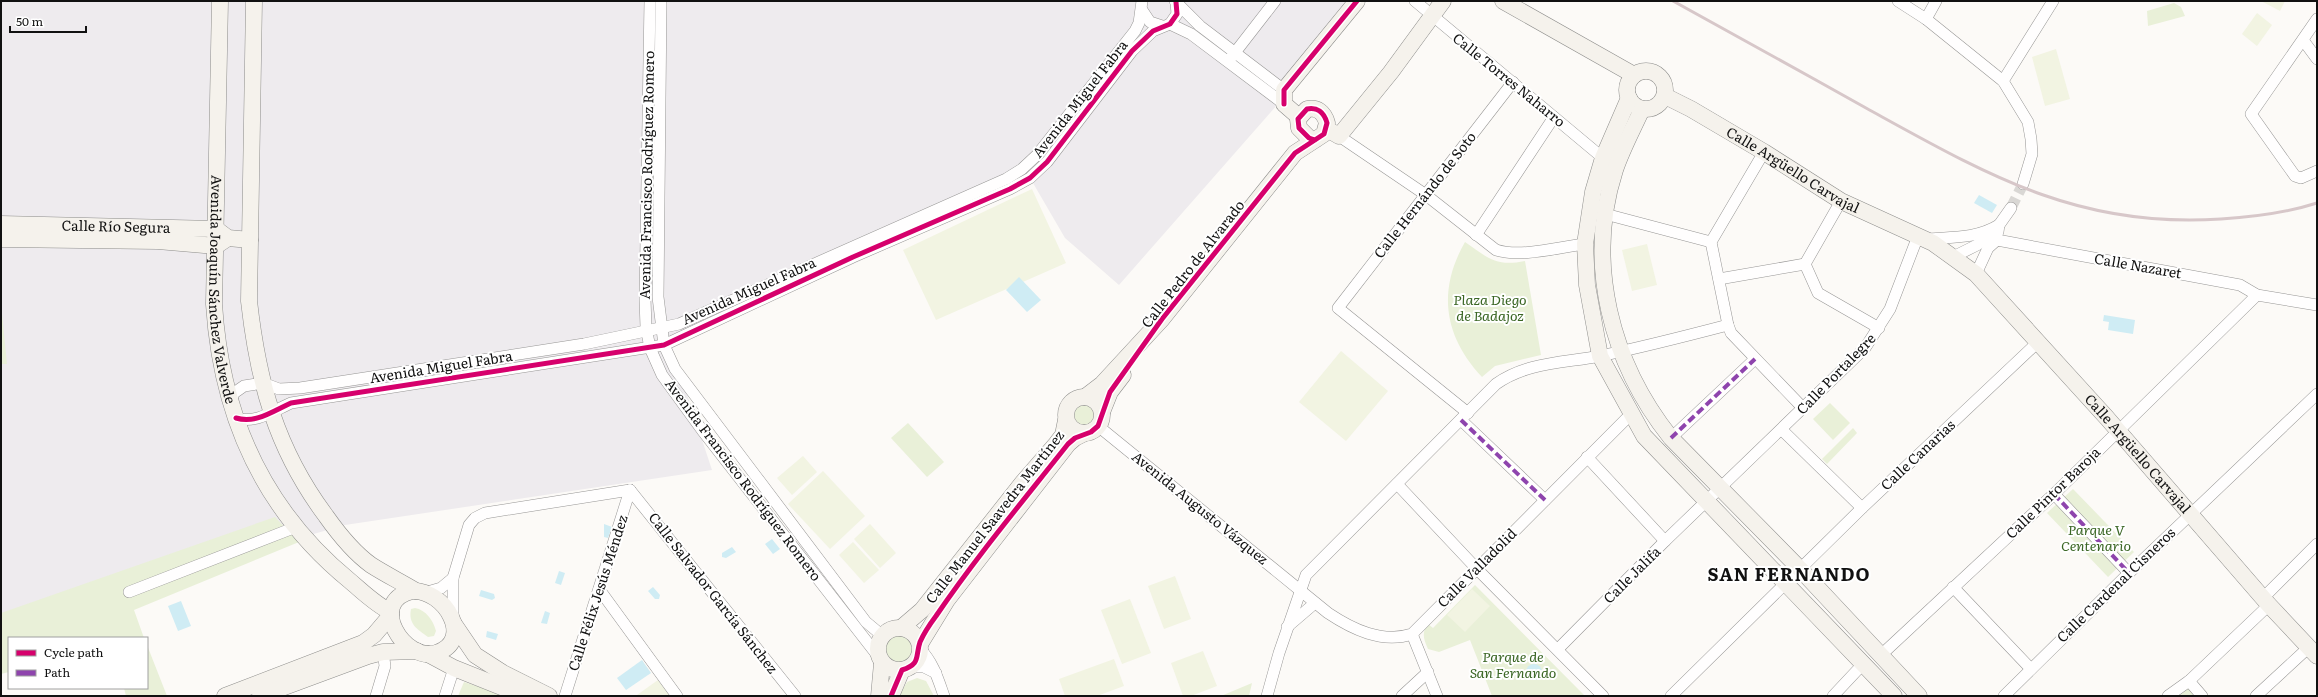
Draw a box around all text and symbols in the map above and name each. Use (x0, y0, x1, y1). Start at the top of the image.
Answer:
scale bar (10, 8, 86, 34)
text: 50 m (16, 12, 43, 30)
street label: Calle Torres Naharro (1449, 27, 1570, 131)
street label: Avenida Miguel Fabra (1027, 35, 1132, 161)
street label: Avenida Francisco Rodríguez Romero (634, 50, 658, 299)
street label: Calle Argüello Carvajal (1723, 121, 1863, 217)
street label: Calle Hernándo de Soto (1368, 127, 1480, 262)
street label: Avenida Joaquín Sánchez Valverde (205, 175, 242, 406)
street label: Calle Pedro de Alvarado (1136, 195, 1249, 332)
street label: Calle Río Segura (61, 214, 171, 237)
street label: Calle Nazaret (2093, 247, 2184, 283)
street label: Avenida Miguel Fabra (679, 251, 819, 329)
park label: Plaza Diego de Badajoz (1453, 289, 1527, 325)
street label: Calle Portalegre (1791, 328, 1879, 418)
street label: Avenida Miguel Fabra (368, 345, 514, 387)
street label: Avenida Francisco Rodríguez Romero (661, 374, 827, 585)
street label: Calle Argüello Carvajal (2081, 389, 2196, 517)
street label: Calle Canarias (1876, 414, 1959, 494)
street label: Calle Manuel Saavedra Martínez (920, 425, 1068, 607)
street label: Calle Pintor Baroja (2001, 442, 2104, 543)
street label: Avenida Augusto Vázquez (1128, 446, 1273, 569)
street label: Calle Salvador García Sánchez (645, 508, 783, 677)
street label: Calle Félix Jesús Méndez (562, 512, 632, 673)
park label: Parque V Centenario (2061, 519, 2131, 555)
street label: Calle Cardenal Cisneros (2052, 522, 2179, 646)
street label: Calle Valladolid (1432, 523, 1521, 611)
street label: Calle Jalifa (1598, 541, 1665, 607)
district label: SAN FERNANDO (1707, 560, 1871, 587)
legend (8, 637, 148, 689)
text: Cycle path (44, 643, 104, 661)
park label: Parque de San Fernando (1470, 646, 1556, 682)
text: Path (44, 663, 70, 681)

